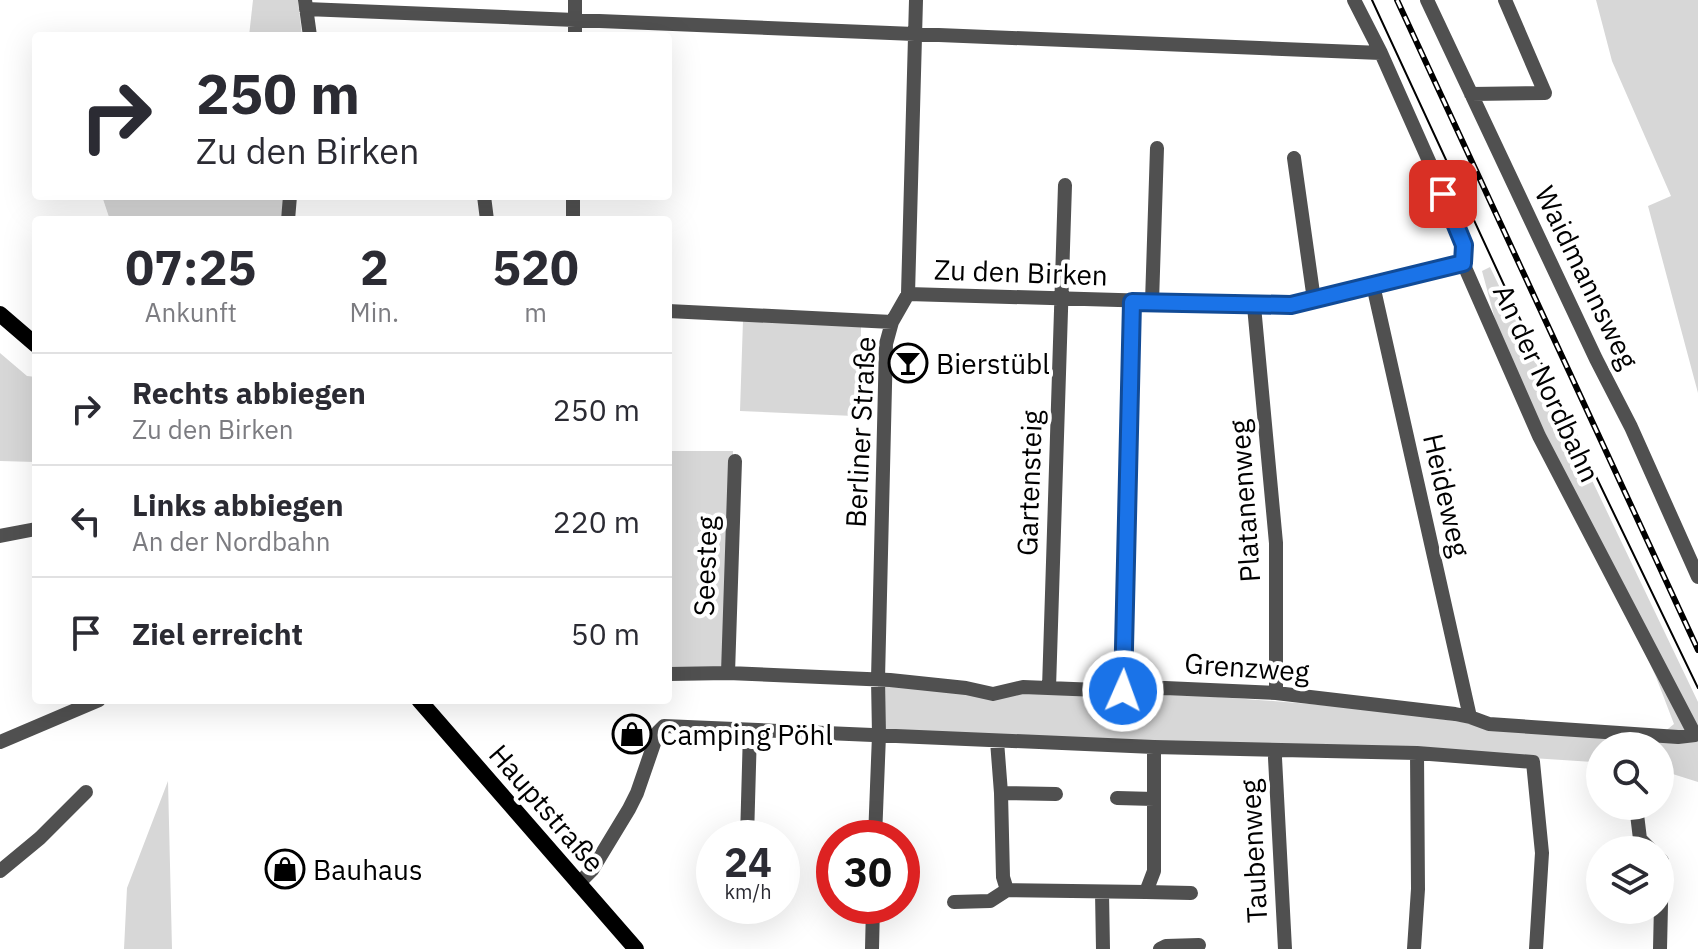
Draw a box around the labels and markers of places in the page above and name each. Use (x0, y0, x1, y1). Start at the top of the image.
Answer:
pin (1409, 160, 1477, 228)
bar icon: Bierstübl (887, 342, 929, 384)
place label: Bierstübl (936, 345, 1050, 382)
shop icon: Camping Pöhl (611, 713, 653, 755)
place label: Camping Pöhl (660, 716, 833, 753)
shop icon: Bauhaus (264, 848, 306, 890)
place label: Bauhaus (313, 851, 423, 888)

